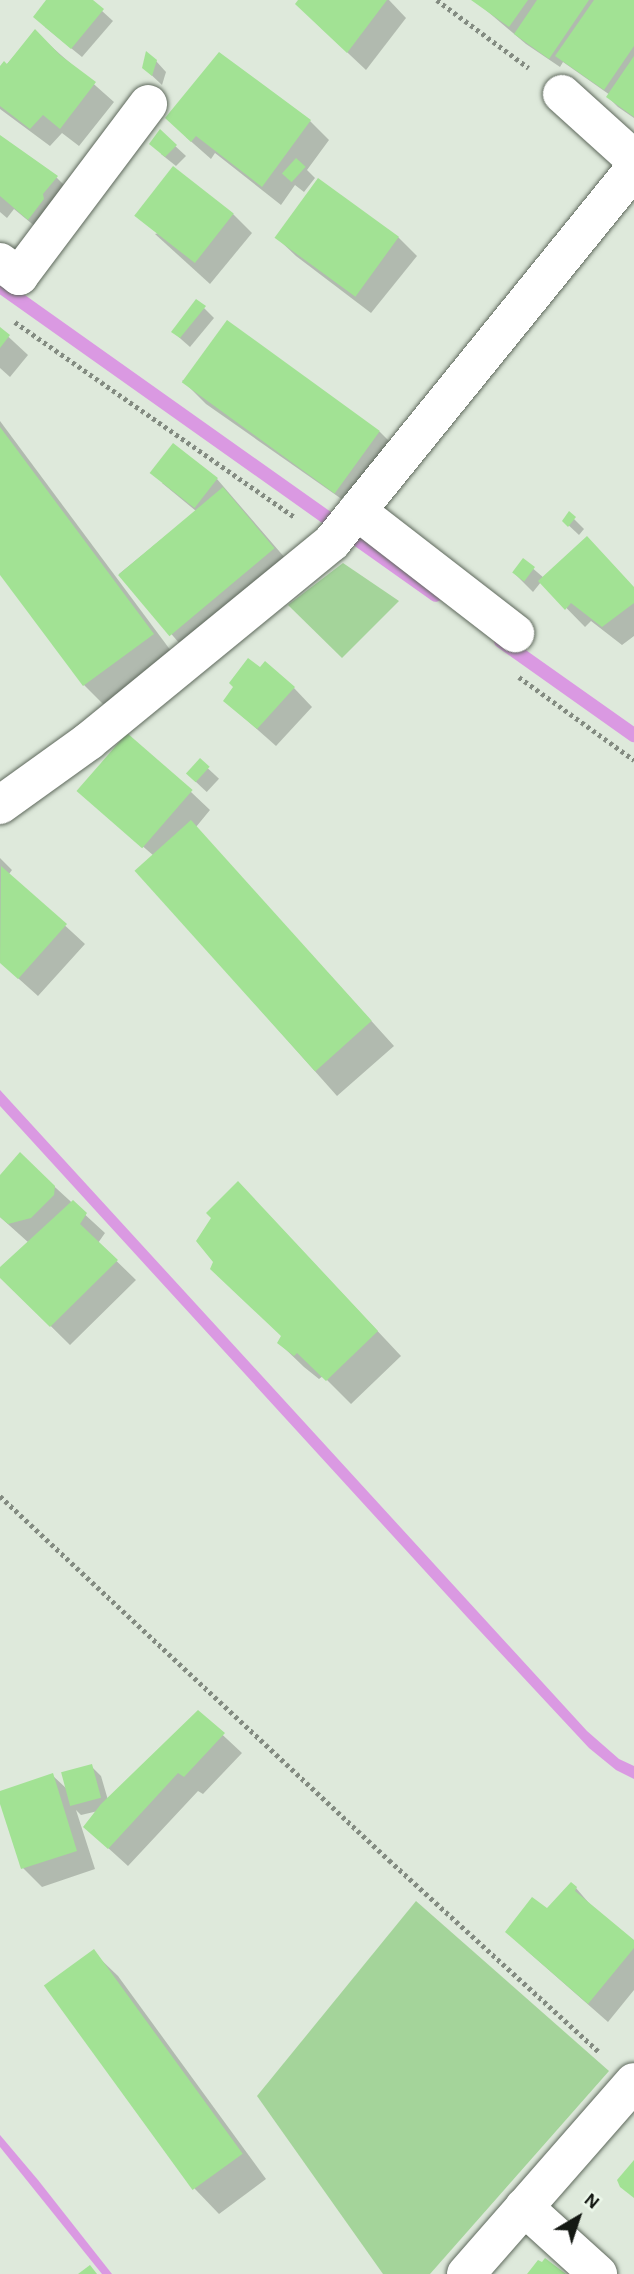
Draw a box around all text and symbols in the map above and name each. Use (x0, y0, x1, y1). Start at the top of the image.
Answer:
north arrow (543, 2183, 613, 2253)
text: N (580, 2190, 603, 2213)

